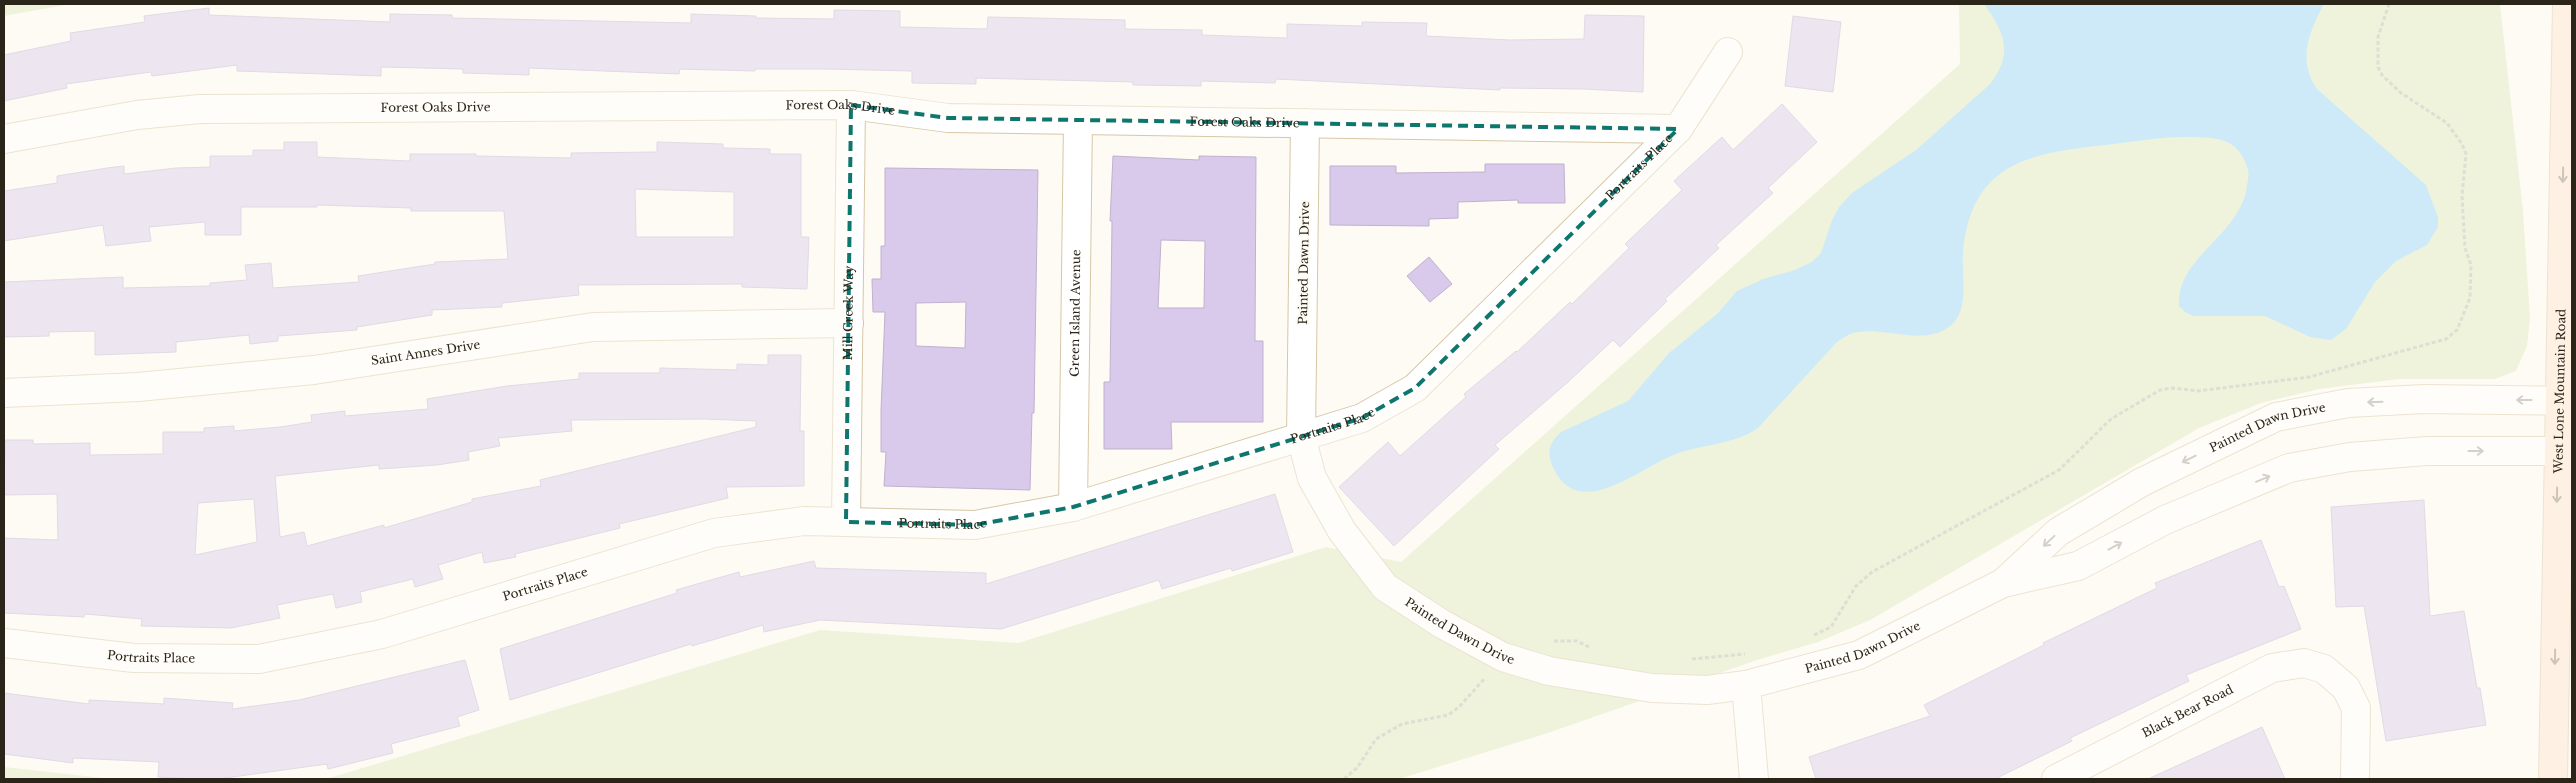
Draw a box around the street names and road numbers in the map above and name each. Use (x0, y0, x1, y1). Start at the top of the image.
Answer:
street label: Forest Oaks Drive (786, 97, 896, 118)
street label: Forest Oaks Drive (381, 99, 491, 115)
street label: Forest Oaks Drive (1190, 114, 1300, 130)
street label: Portraits Place (1602, 130, 1676, 203)
street label: Painted Dawn Drive (1295, 201, 1312, 325)
street label: Green Island Avenue (1067, 249, 1083, 377)
street label: Mill Creek Way (840, 265, 856, 360)
street label: West Lone Mountain Road (2551, 309, 2568, 475)
street label: Saint Annes Drive (370, 336, 481, 368)
street label: Painted Dawn Drive (2207, 400, 2327, 455)
street label: Portraits Place (1289, 404, 1378, 447)
street label: Portraits Place (899, 515, 988, 532)
street label: Portraits Place (501, 564, 590, 604)
street label: Painted Dawn Drive (1402, 594, 1516, 667)
street label: Painted Dawn Drive (1803, 618, 1923, 676)
street label: Portraits Place (106, 647, 195, 665)
street label: Black Bear Road (2139, 681, 2236, 741)

